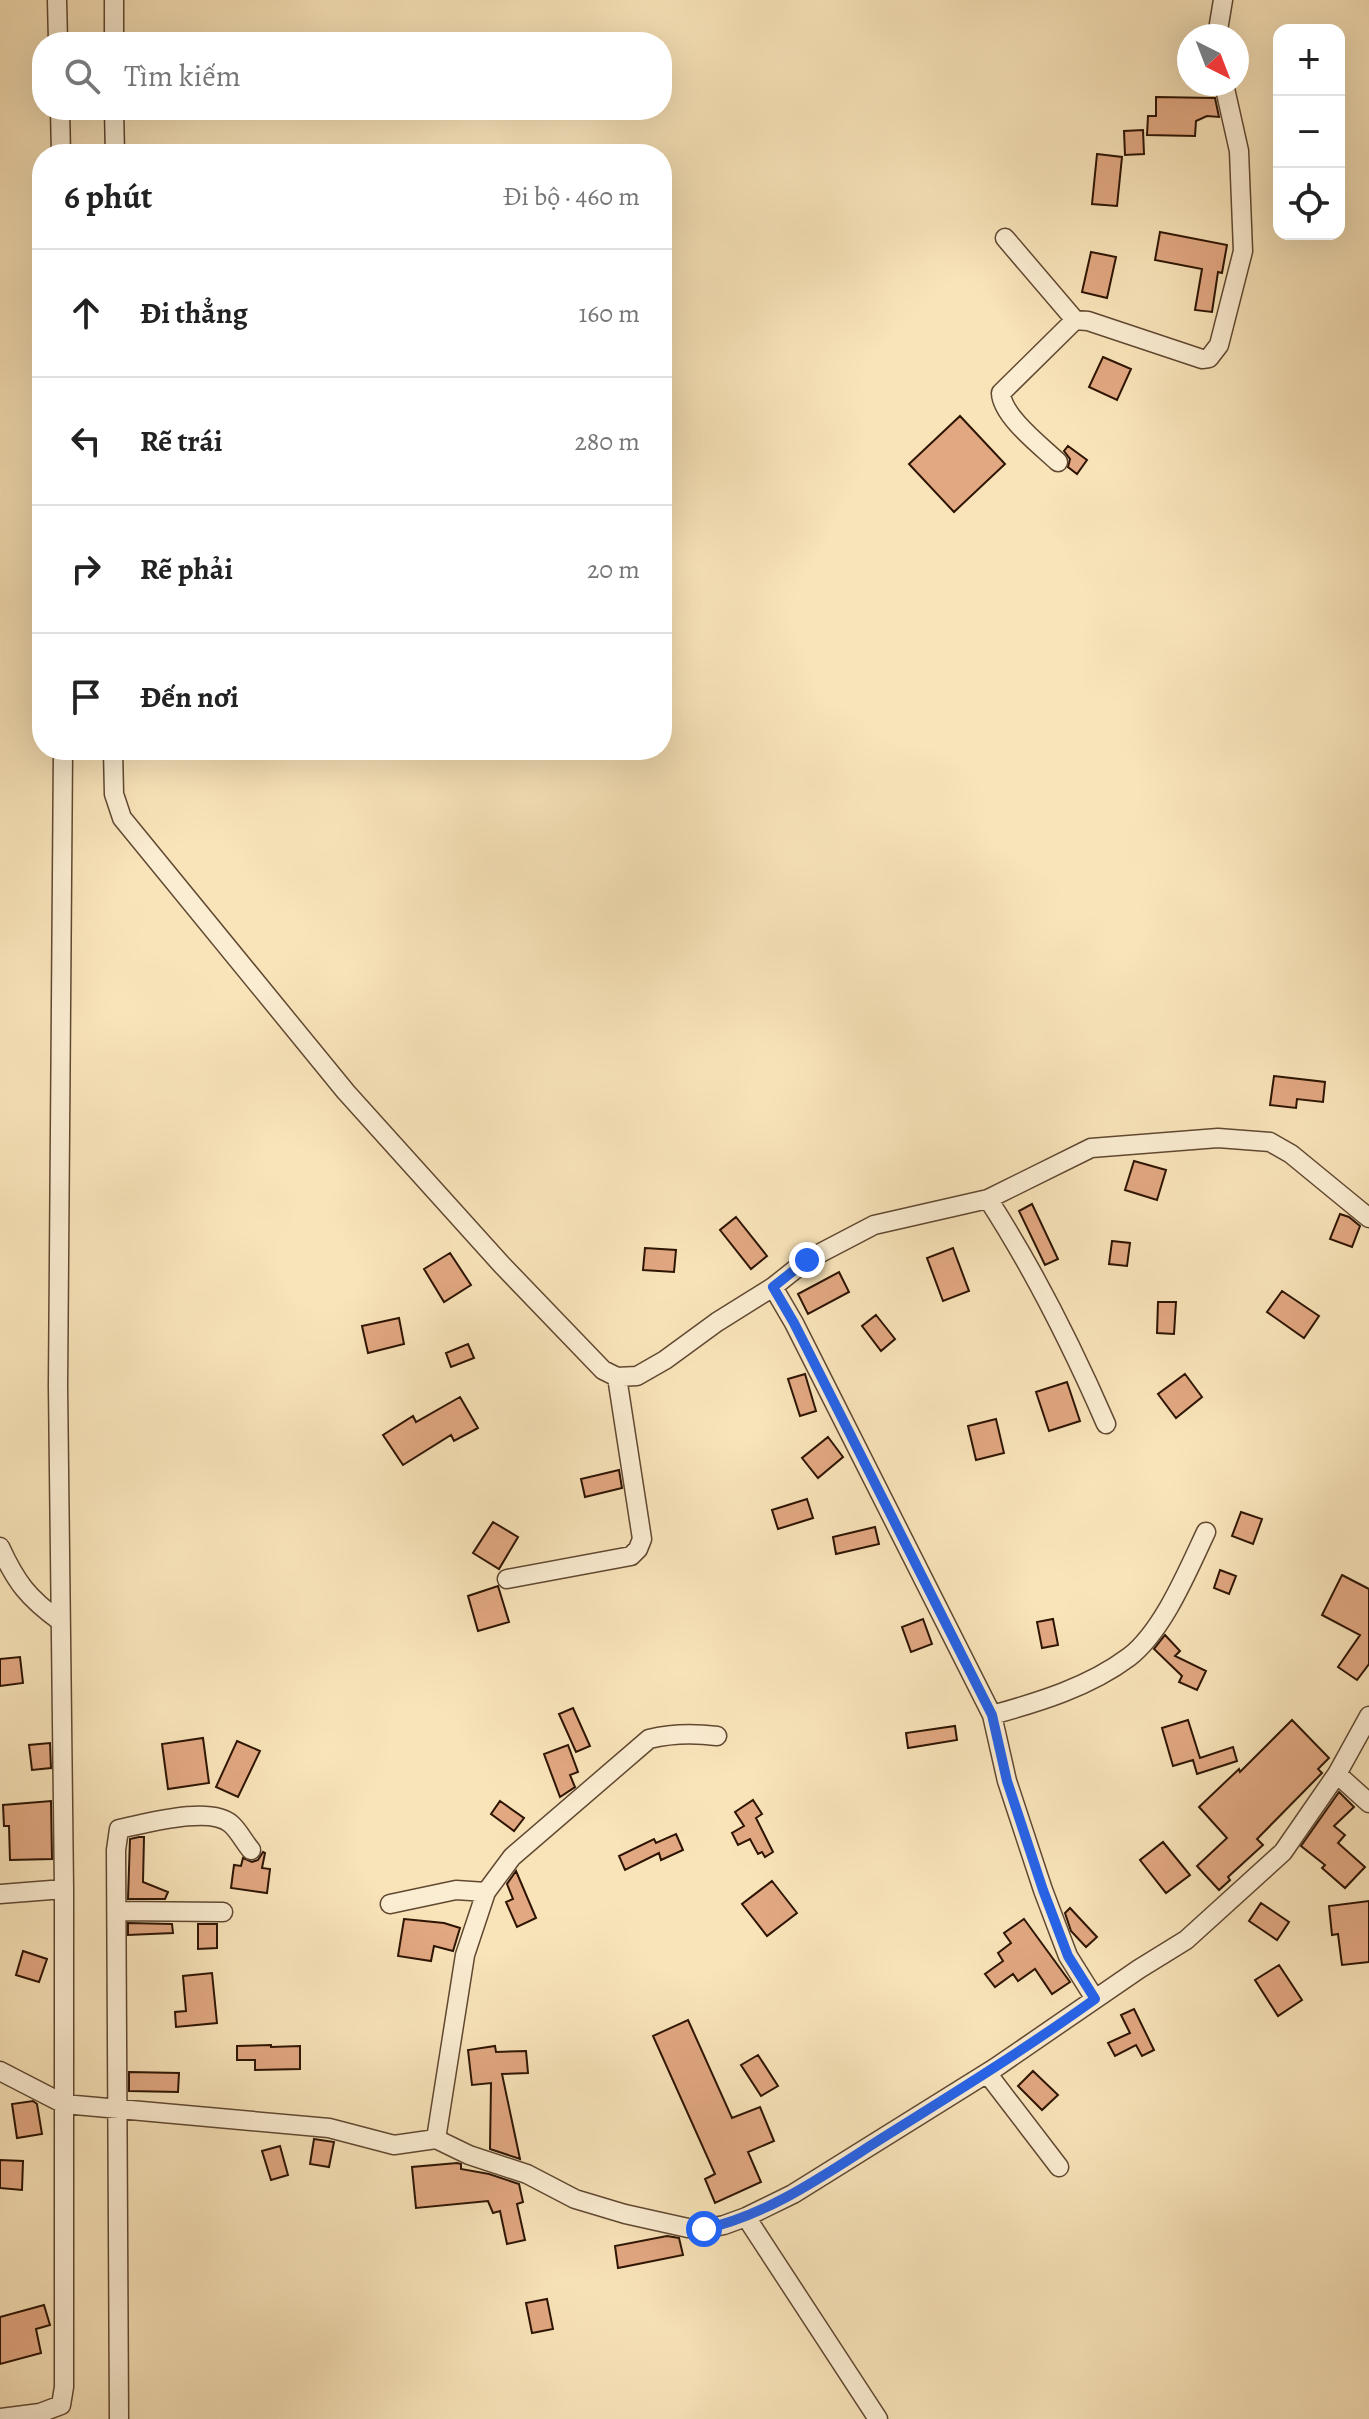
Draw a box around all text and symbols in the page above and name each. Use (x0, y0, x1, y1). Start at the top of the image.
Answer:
north arrow (1177, 24, 1249, 96)
map controls (1273, 24, 1345, 240)
button: + (1273, 24, 1345, 96)
search box (32, 32, 672, 120)
icon: search (60, 54, 104, 98)
text: Tìm kiếm (124, 56, 241, 96)
button: − (1273, 96, 1345, 168)
button: locate (1273, 168, 1345, 240)
text: 6 phút (64, 173, 152, 220)
text: Đi bộ · 460 m (503, 179, 640, 214)
icon: ahead (64, 291, 108, 335)
text: Đi thẳng (140, 293, 248, 333)
text: 160 m (578, 296, 640, 331)
icon: left (64, 419, 108, 463)
text: Rẽ trái (140, 421, 223, 461)
text: 280 m (574, 424, 640, 459)
icon: right (64, 547, 108, 591)
text: Rẽ phải (140, 549, 233, 589)
text: 20 m (587, 552, 640, 587)
icon: arrive (64, 675, 108, 719)
text: Đến nơi (140, 677, 239, 717)
route end (789, 1242, 825, 1278)
route start (686, 2211, 722, 2247)

